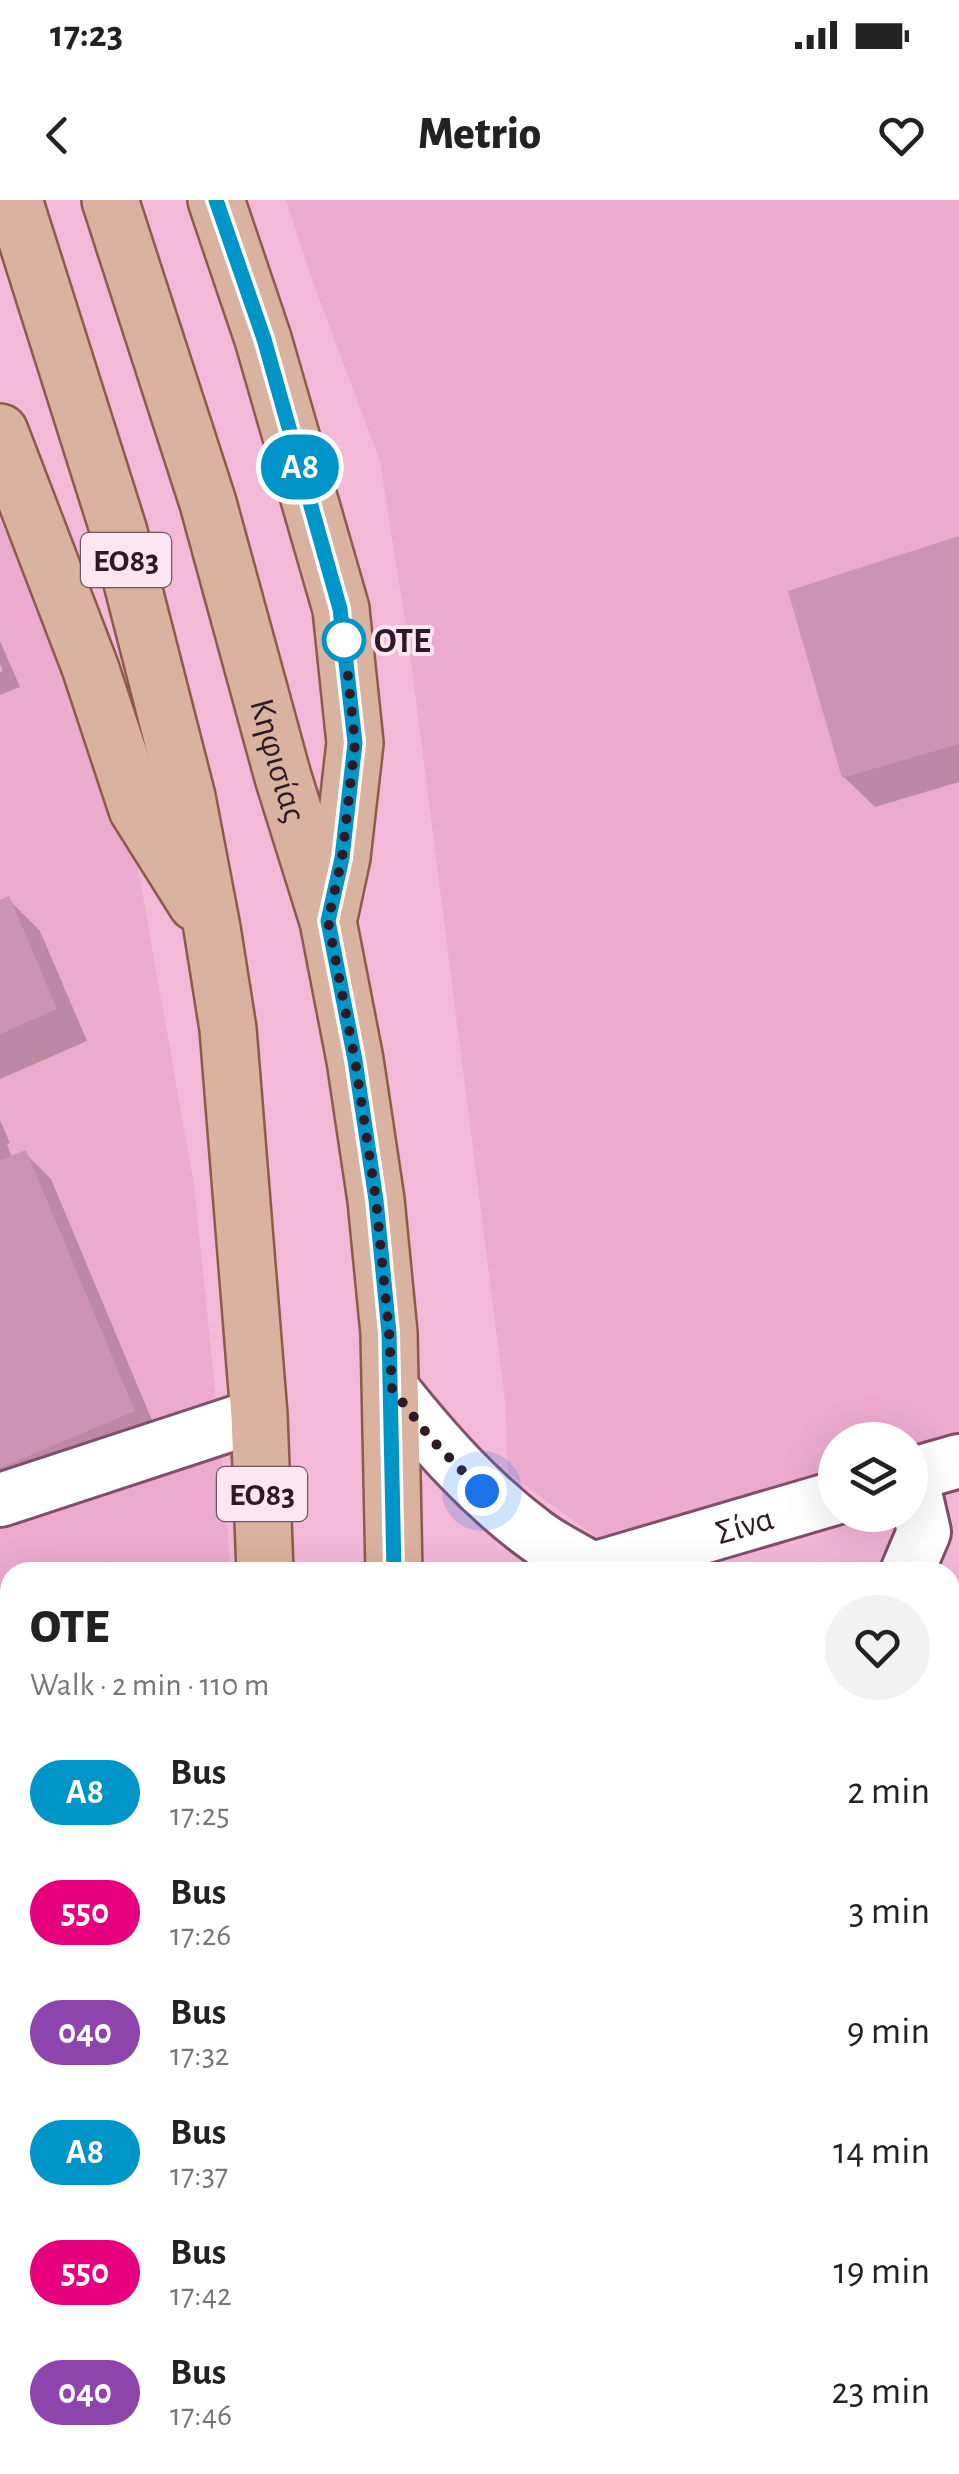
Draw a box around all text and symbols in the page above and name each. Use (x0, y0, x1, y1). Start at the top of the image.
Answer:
text: 17:23 (50, 16, 123, 54)
icon: back (30, 108, 85, 163)
icon: heart (874, 108, 929, 163)
text: Metrio (418, 112, 541, 157)
line badge: A8 (255, 434, 345, 500)
text: A8 (281, 450, 319, 485)
road number: ΕΟ83 (81, 533, 171, 587)
marker: ΟΤΕ (323, 619, 365, 661)
place label: ΟΤΕ (374, 624, 431, 659)
street label: Κηφισίας (243, 695, 312, 826)
map controls (818, 1422, 928, 1532)
button: layers (818, 1422, 928, 1532)
your location (457, 1466, 507, 1516)
road number: ΕΟ83 (217, 1467, 307, 1521)
street label: Σίνα (711, 1501, 778, 1551)
button: heart (825, 1595, 930, 1700)
text: ΟΤΕ (30, 1604, 109, 1652)
text: Walk · 2 min · 110 m (30, 1669, 269, 1701)
text: Bus (170, 1754, 226, 1792)
text: 2 min (847, 1773, 930, 1811)
text: A8 (66, 1775, 104, 1810)
text: 17:25 (170, 1799, 230, 1831)
text: Bus (170, 1874, 226, 1912)
text: 3 min (849, 1893, 930, 1931)
text: 550 (61, 1895, 109, 1930)
text: 17:26 (170, 1919, 231, 1951)
text: Bus (170, 1994, 226, 2032)
text: 9 min (847, 2013, 930, 2051)
text: 040 (58, 2015, 112, 2050)
text: 17:32 (170, 2039, 229, 2071)
text: Bus (170, 2114, 226, 2152)
text: 14 min (833, 2133, 930, 2171)
text: A8 (66, 2135, 104, 2170)
text: 17:37 (170, 2159, 228, 2191)
text: Bus (170, 2234, 226, 2272)
text: 19 min (834, 2253, 930, 2291)
text: 550 (61, 2255, 109, 2290)
text: 17:42 (170, 2279, 232, 2311)
text: Bus (170, 2354, 226, 2392)
text: 23 min (832, 2373, 930, 2411)
text: 040 (58, 2375, 112, 2410)
text: 17:46 (170, 2399, 232, 2431)

